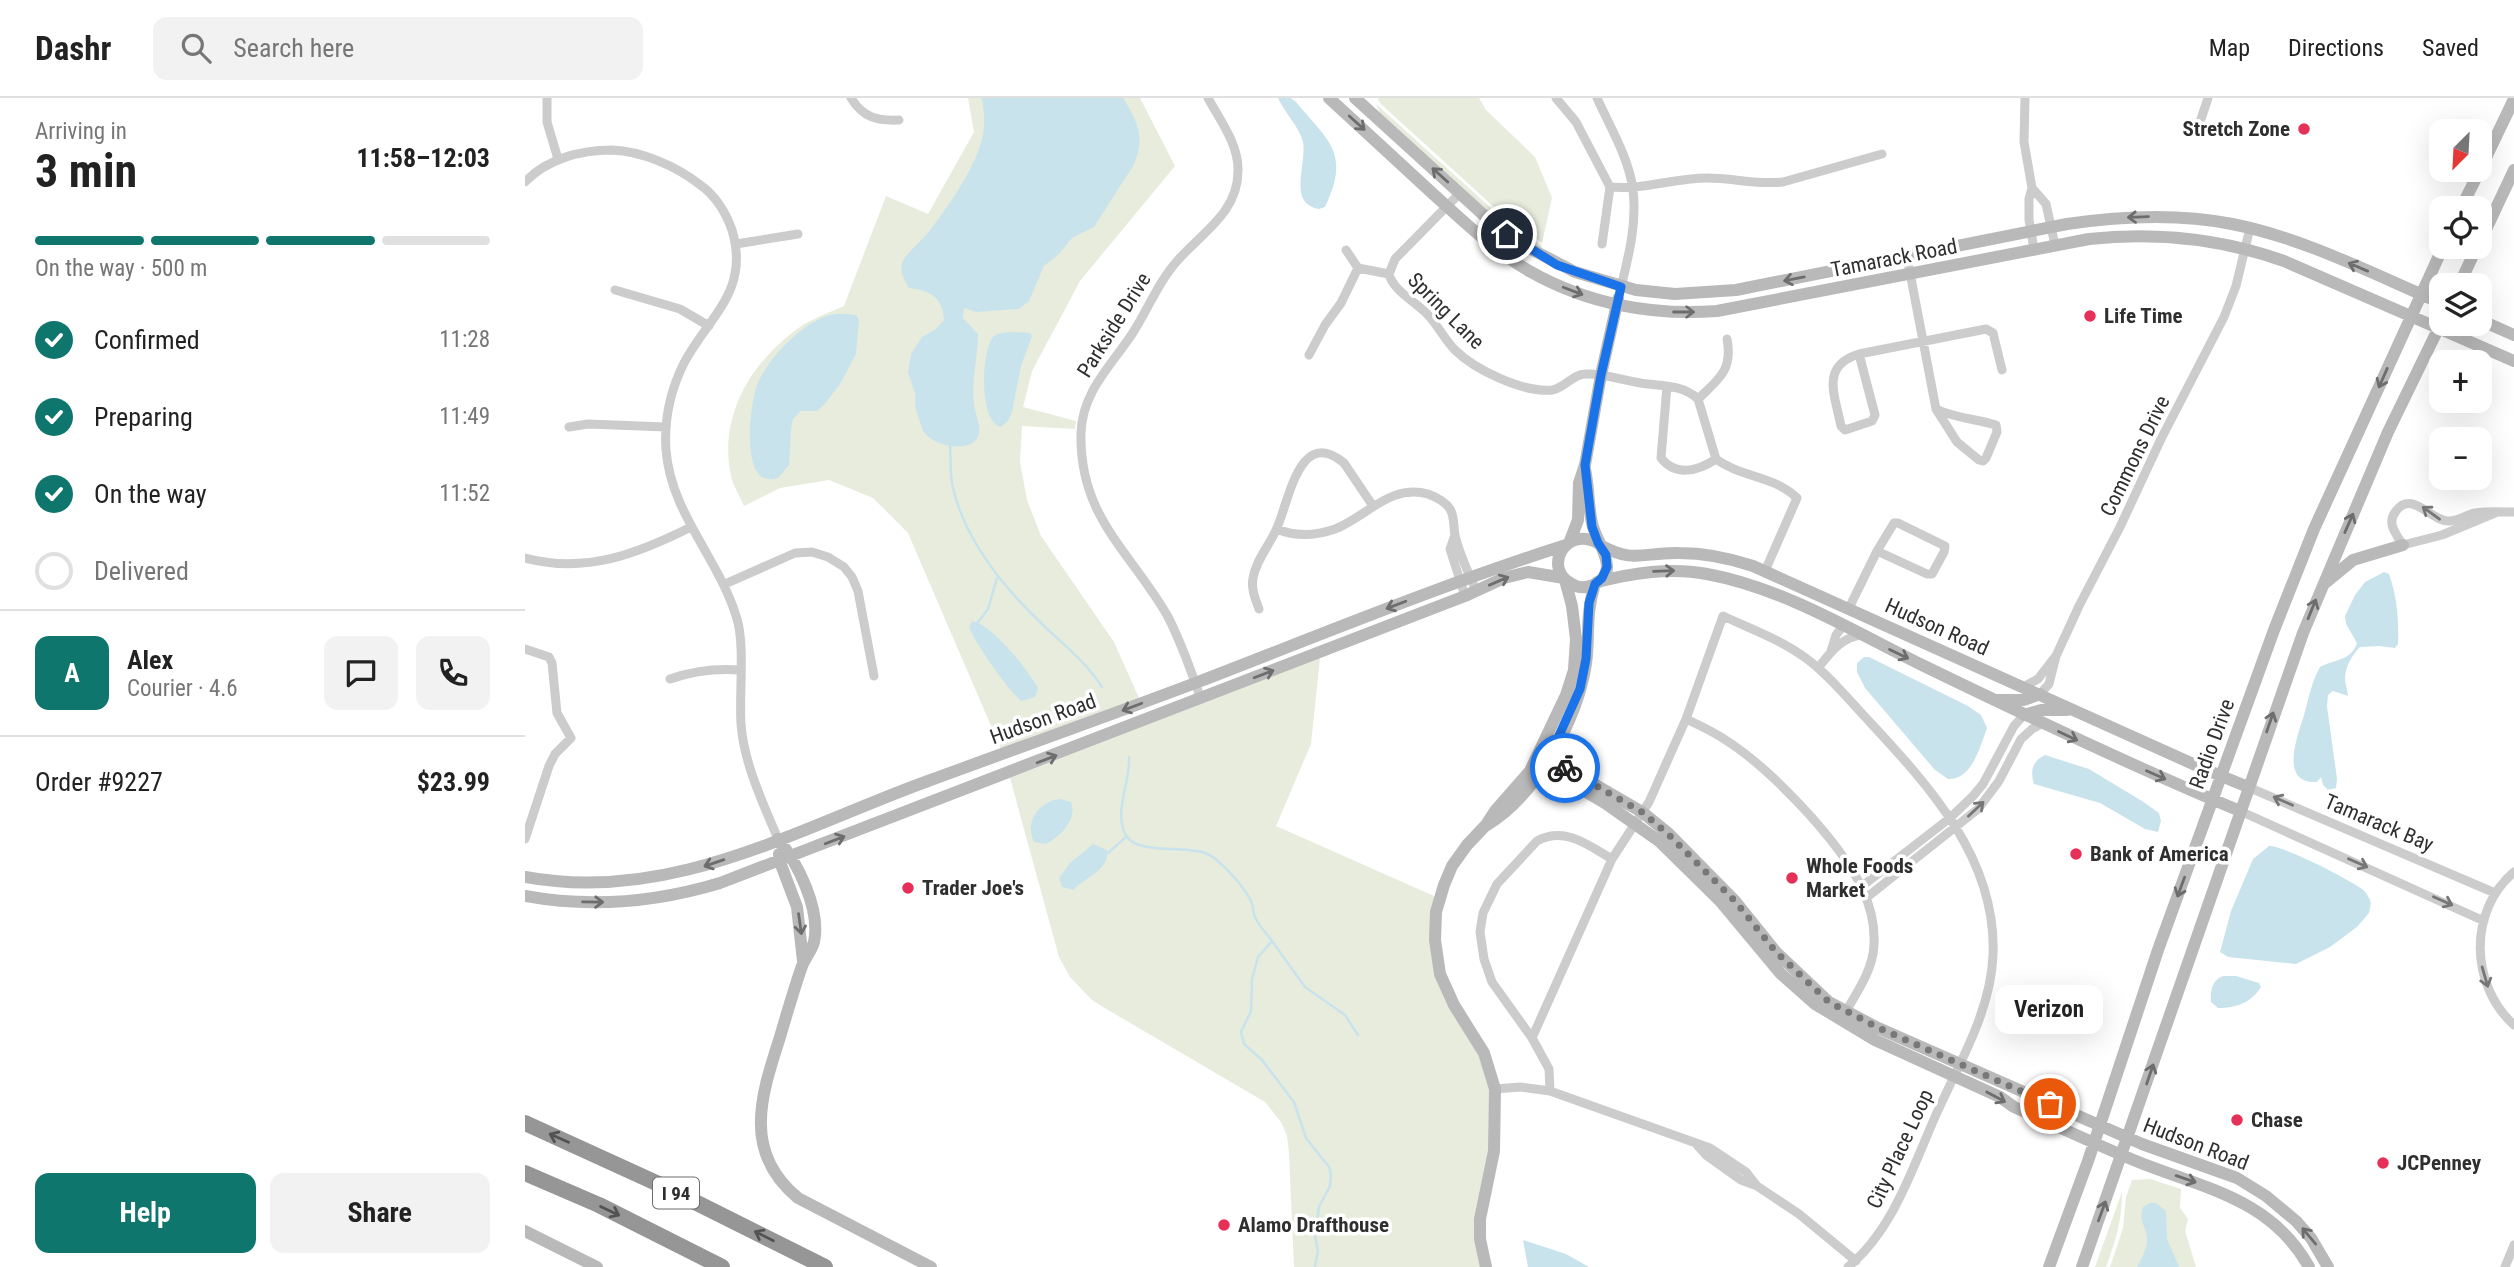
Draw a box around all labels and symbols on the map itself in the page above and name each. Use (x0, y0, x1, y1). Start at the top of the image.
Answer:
one-way arrow (1348, 115, 1365, 132)
place label: Stretch Zone (2182, 117, 2290, 141)
north arrow (2429, 119, 2492, 182)
marker: Stretch Zone (2296, 121, 2312, 137)
one-way arrow (1432, 167, 1449, 184)
pin (1477, 204, 1537, 264)
one-way arrow (2127, 210, 2150, 223)
street label: Tamarack Road (1829, 234, 1959, 282)
one-way arrow (2347, 260, 2369, 273)
street label: Parkside Drive (1072, 268, 1156, 382)
street label: Spring Lane (1403, 268, 1489, 354)
one-way arrow (1783, 273, 1806, 287)
one-way arrow (1562, 285, 1583, 298)
place label: Life Time (2104, 304, 2183, 328)
one-way arrow (1672, 306, 1695, 319)
marker: Life Time (2082, 308, 2098, 324)
one-way arrow (2376, 366, 2389, 388)
street label: Commons Drive (2095, 392, 2175, 520)
one-way arrow (2422, 506, 2440, 521)
one-way arrow (2343, 513, 2356, 534)
one-way arrow (1652, 565, 1675, 578)
one-way arrow (1487, 574, 1509, 587)
street label: Hudson Road (1881, 593, 1993, 661)
one-way arrow (2306, 599, 2319, 621)
one-way arrow (1385, 600, 1407, 613)
one-way arrow (1888, 647, 1909, 661)
one-way arrow (1253, 666, 1275, 679)
street label: Hudson Road (987, 689, 1099, 749)
street label: Radio Drive (2185, 696, 2239, 792)
one-way arrow (1121, 702, 1143, 715)
one-way arrow (2264, 711, 2277, 733)
one-way arrow (2056, 730, 2078, 743)
courier (1530, 733, 1600, 803)
one-way arrow (1036, 751, 1058, 764)
one-way arrow (2145, 769, 2167, 782)
street label: Tamarack Bay (2321, 789, 2437, 857)
one-way arrow (2273, 794, 2295, 807)
one-way arrow (1967, 800, 1984, 817)
one-way arrow (824, 833, 846, 846)
place label: Bank of America (2090, 842, 2229, 866)
marker: Bank of America (2068, 846, 2084, 862)
place label: Whole Foods Market (1806, 854, 1913, 902)
one-way arrow (2346, 857, 2368, 870)
one-way arrow (703, 858, 725, 870)
marker: Whole Foods Market (1784, 870, 1800, 886)
one-way arrow (2174, 875, 2186, 897)
place label: Trader Joe's (922, 876, 1024, 900)
marker: Trader Joe's (900, 880, 916, 896)
one-way arrow (581, 895, 604, 908)
one-way arrow (2432, 895, 2453, 908)
one-way arrow (793, 912, 806, 935)
one-way arrow (2479, 966, 2492, 988)
callout: Verizon (1996, 985, 2104, 1034)
one-way arrow (2145, 1063, 2157, 1085)
pin (2020, 1074, 2080, 1134)
street label: City Place Loop (1862, 1086, 1938, 1212)
one-way arrow (1986, 1090, 2006, 1104)
place label: Chase (2251, 1108, 2303, 1132)
marker: Chase (2229, 1112, 2245, 1128)
street label: Hudson Road (2140, 1113, 2252, 1175)
one-way arrow (549, 1131, 570, 1144)
place label: JCPenney (2397, 1151, 2482, 1175)
marker: JCPenney (2375, 1155, 2391, 1171)
one-way arrow (2174, 1174, 2196, 1186)
road number: I 94 (653, 1177, 699, 1208)
one-way arrow (2096, 1200, 2109, 1222)
one-way arrow (599, 1204, 619, 1218)
place label: Alamo Drafthouse (1238, 1213, 1389, 1237)
marker: Alamo Drafthouse (1216, 1217, 1232, 1233)
one-way arrow (754, 1228, 775, 1242)
one-way arrow (2301, 1228, 2316, 1246)

